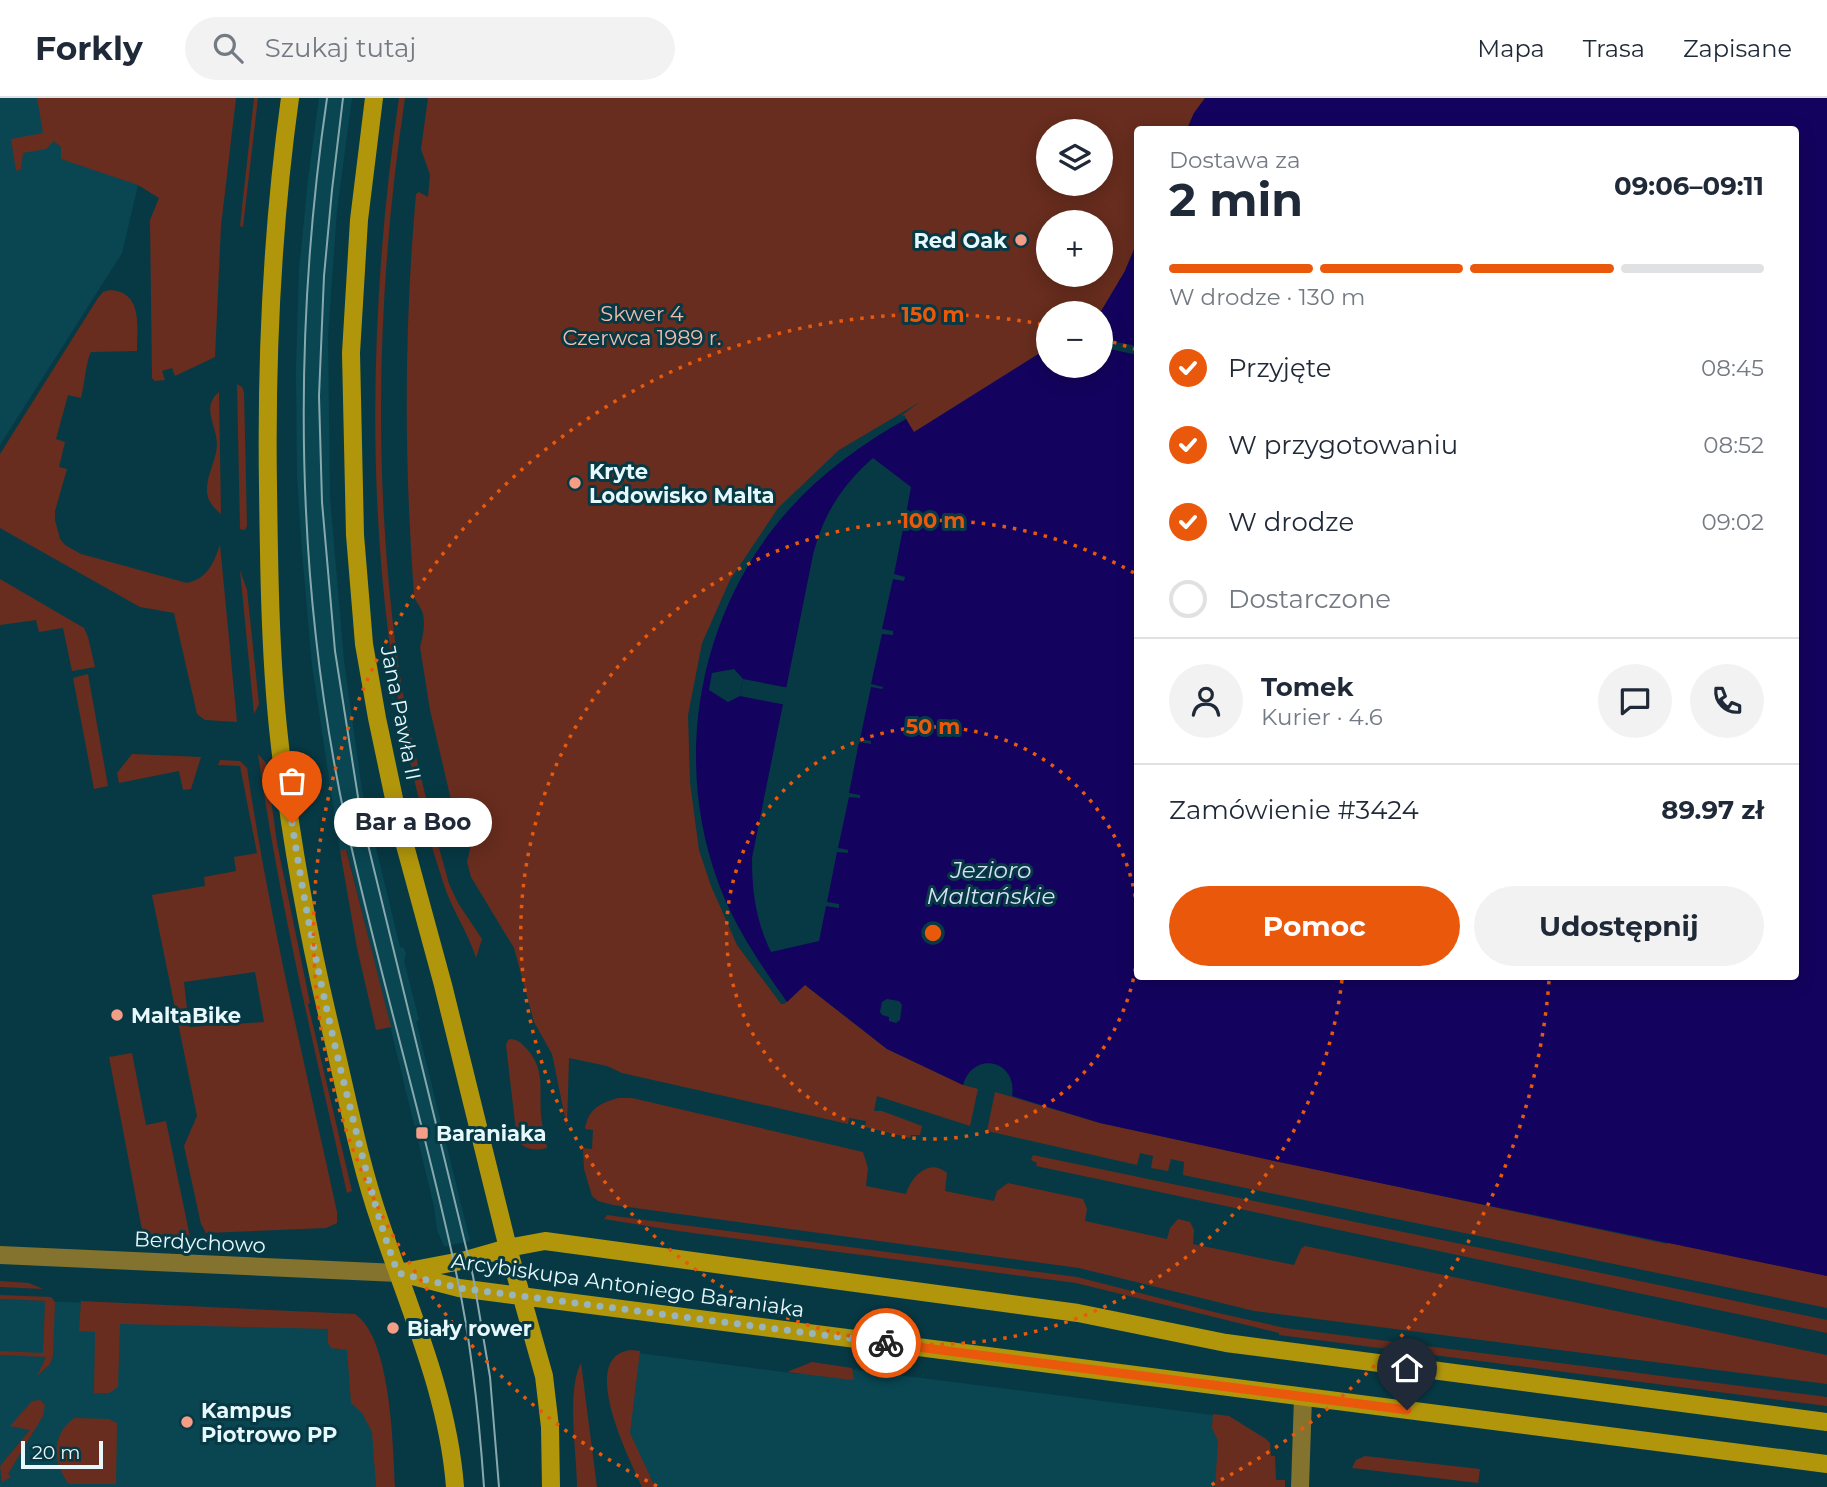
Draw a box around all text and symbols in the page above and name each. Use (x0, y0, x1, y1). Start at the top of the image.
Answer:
search box (185, 17, 675, 80)
text: Forkly (35, 28, 143, 68)
icon: search (209, 29, 247, 67)
text: Szukaj tutaj (265, 32, 416, 64)
text: Mapa (1477, 34, 1545, 63)
text: Trasa (1583, 34, 1645, 63)
text: Zapisane (1683, 34, 1792, 63)
map controls (1036, 119, 1113, 378)
button: layers (1036, 119, 1113, 196)
text: Dostawa za (1169, 146, 1301, 174)
text: 09:06–09:11 (1614, 170, 1764, 202)
text: 2 min (1169, 171, 1303, 228)
button: + (1036, 210, 1113, 287)
place label: Red Oak (913, 228, 1007, 253)
marker: Red Oak (1013, 232, 1029, 248)
text: W drodze · 130 m (1169, 283, 1365, 311)
park label: Skwer 4 Czerwca 1989 r. (562, 301, 722, 350)
button: − (1036, 301, 1113, 378)
text: 150 m (902, 302, 964, 327)
icon: check (1169, 349, 1207, 387)
text: Przyjęte (1228, 352, 1331, 384)
text: 08:45 (1701, 354, 1764, 382)
icon: check (1169, 426, 1207, 464)
text: W przygotowaniu (1228, 429, 1458, 461)
text: 08:52 (1703, 431, 1764, 459)
place label: Kryte Lodowisko Malta (589, 459, 775, 508)
marker: Kryte Lodowisko Malta (567, 475, 583, 491)
icon: check (1169, 503, 1207, 541)
text: W drodze (1228, 506, 1354, 538)
text: 100 m (901, 508, 965, 533)
text: 09:02 (1702, 508, 1764, 536)
text: Dostarczone (1228, 583, 1391, 615)
street label: Jana Pawła II (376, 643, 426, 782)
button: person (1169, 664, 1243, 738)
button: chat (1598, 664, 1672, 738)
button: phone (1690, 664, 1764, 738)
text: Tomek (1261, 671, 1353, 703)
text: Kurier · 4.6 (1261, 703, 1383, 731)
text: 50 m (906, 714, 960, 739)
pin (262, 751, 322, 823)
icon: bag (273, 762, 311, 800)
text: Zamówienie #3424 (1169, 794, 1419, 826)
text: 89.97 zł (1661, 794, 1764, 826)
callout: Bar a Boo (334, 798, 492, 848)
text: Bar a Boo (355, 808, 471, 836)
water label: Jezioro Maltańskie (927, 856, 1055, 910)
button: Pomoc (1169, 886, 1460, 966)
button: Udostępnij (1474, 886, 1764, 966)
centre of rings (921, 921, 945, 945)
place label: MaltaBike (131, 1003, 241, 1028)
marker: MaltaBike (109, 1007, 125, 1023)
place label: Baraniaka (436, 1121, 547, 1146)
marker: Baraniaka (414, 1125, 430, 1141)
street label: Berdychowo (133, 1226, 267, 1258)
street label: Arcybiskupa Antoniego Baraniaka (450, 1248, 806, 1322)
courier (851, 1308, 921, 1378)
place label: Biały rower (407, 1316, 532, 1341)
marker: Biały rower (385, 1320, 401, 1336)
icon: bike (867, 1324, 905, 1362)
pin (1377, 1338, 1437, 1410)
icon: home (1388, 1349, 1426, 1387)
place label: Kampus Piotrowo PP (201, 1398, 338, 1447)
marker: Kampus Piotrowo PP (179, 1414, 195, 1430)
scale bar (21, 1438, 103, 1470)
text: 20 m (32, 1441, 80, 1464)

